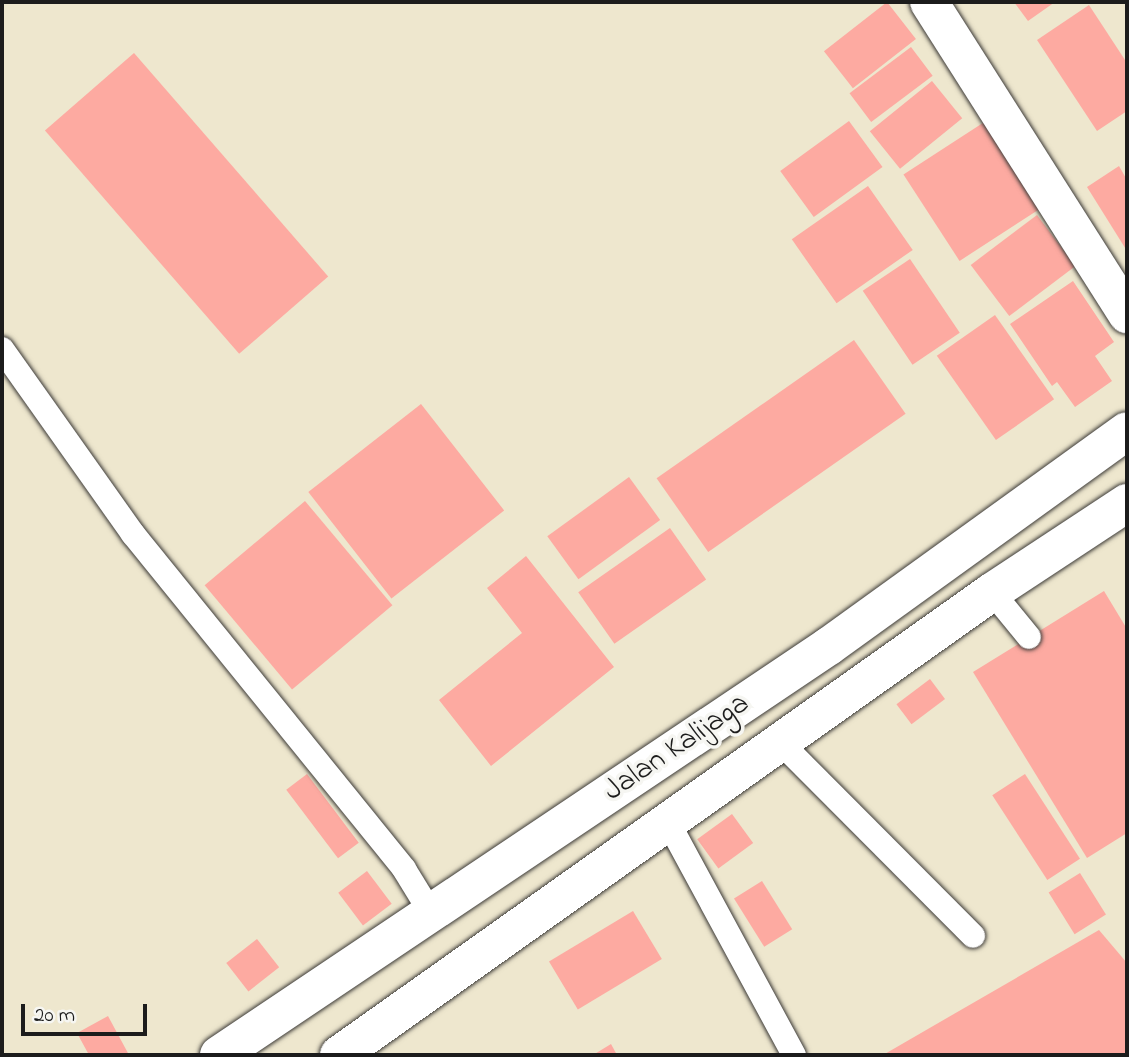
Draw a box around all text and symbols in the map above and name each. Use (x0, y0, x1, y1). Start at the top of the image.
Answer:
street label: Jalan Kalijaga (598, 686, 756, 810)
scale bar (24, 990, 150, 1034)
text: 20 m (34, 1001, 75, 1031)

